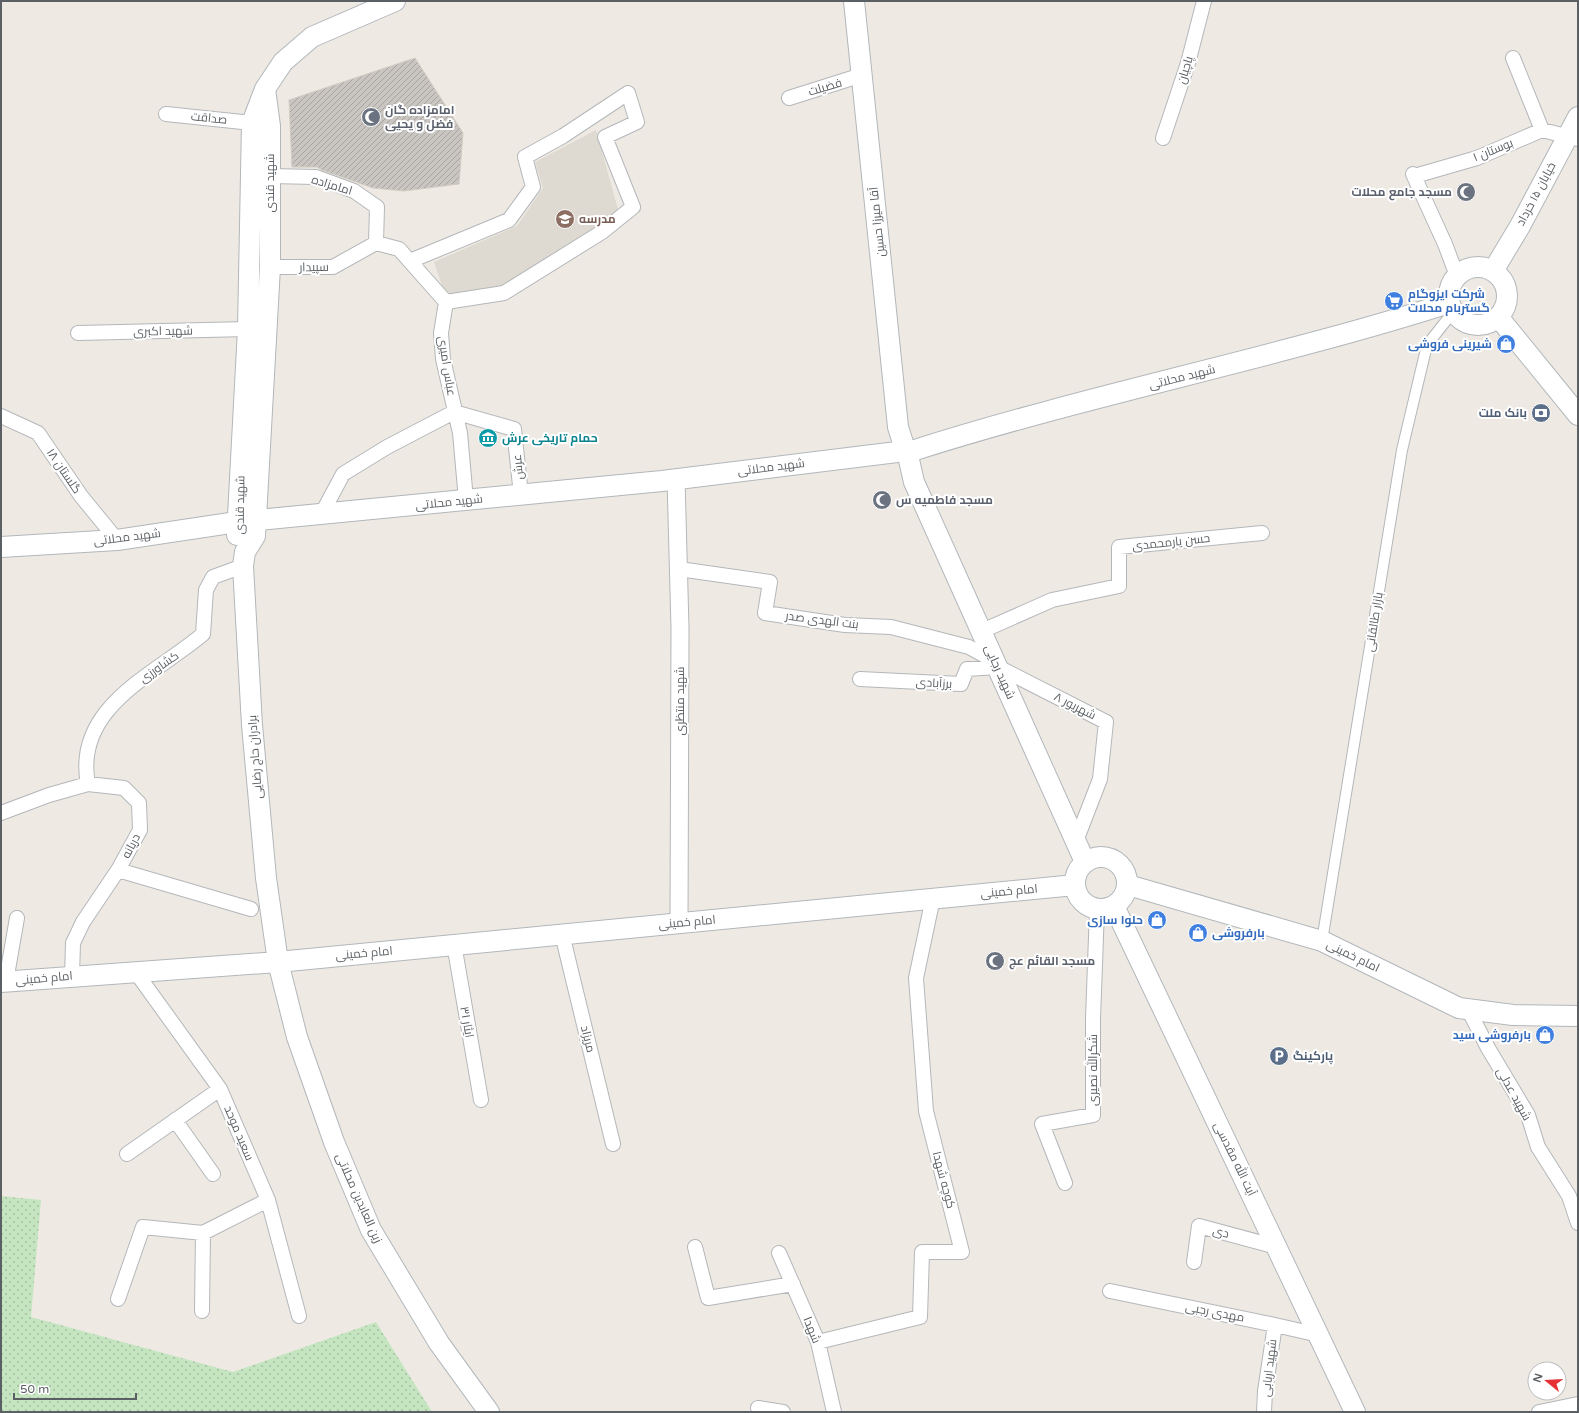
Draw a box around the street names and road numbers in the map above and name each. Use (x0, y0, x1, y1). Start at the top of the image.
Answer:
street label: پاچیان (1174, 54, 1198, 86)
street label: فضیلت (806, 75, 844, 99)
street label: صداقت (190, 109, 228, 127)
street label: بوستان ۱ (1471, 136, 1515, 164)
street label: شهید قندی (263, 153, 277, 212)
street label: خیابان ۱۵ خرداد (1513, 160, 1559, 228)
street label: امامزاده (310, 172, 354, 198)
street label: آقا میرزا حسین (866, 185, 888, 258)
street label: سپیدار (298, 260, 329, 275)
street label: شهید اکبری (133, 323, 193, 339)
street label: عباس امیری (435, 335, 459, 397)
street label: شهید محلاتی (1147, 362, 1217, 392)
street label: گلستان ۱۸ (44, 446, 84, 496)
street label: عرش (510, 454, 526, 480)
street label: شهید محلاتی (737, 456, 806, 478)
street label: شهید قندی (232, 475, 248, 535)
street label: شهید محلاتی (415, 491, 483, 513)
street label: شهید محلاتی (93, 526, 162, 548)
street label: حسن یارمحمدی (1131, 531, 1211, 553)
street label: بازار طالقانی (1362, 591, 1386, 653)
street label: بنت الهدی صدر (784, 608, 859, 631)
street label: شهید رجایی (982, 643, 1018, 701)
street label: کشاورزی (137, 648, 181, 686)
street label: شهید منتظری (673, 666, 687, 736)
street label: برزآبادی (915, 675, 953, 691)
street label: ۸ شهریور (1052, 689, 1098, 723)
street label: برادران حاج رضایی (245, 715, 266, 799)
street label: دریانه (119, 831, 143, 861)
street label: امام خمینی (980, 882, 1038, 901)
street label: امام خمینی (658, 913, 716, 932)
street label: امام خمینی (1324, 937, 1382, 976)
street label: امام خمینی (335, 944, 393, 963)
street label: امام خمینی (15, 969, 73, 988)
street label: ایثار ۳۱ (457, 1005, 477, 1039)
street label: مریزاد (578, 1024, 598, 1054)
street label: شکرالله نصیری (1085, 1034, 1100, 1106)
street label: شهید عدلی (1494, 1065, 1534, 1123)
street label: سعید موحد (221, 1103, 257, 1163)
street label: آیت الله مقدسی (1211, 1119, 1260, 1199)
street label: کوچه شهدا (928, 1150, 958, 1211)
street label: زین العابدین محلاتی (333, 1151, 385, 1245)
street label: دی (1211, 1223, 1231, 1241)
street label: مهدی رجبی (1184, 1299, 1246, 1325)
street label: شهدا (800, 1315, 824, 1345)
street label: شهید اربابی (1259, 1338, 1279, 1398)

